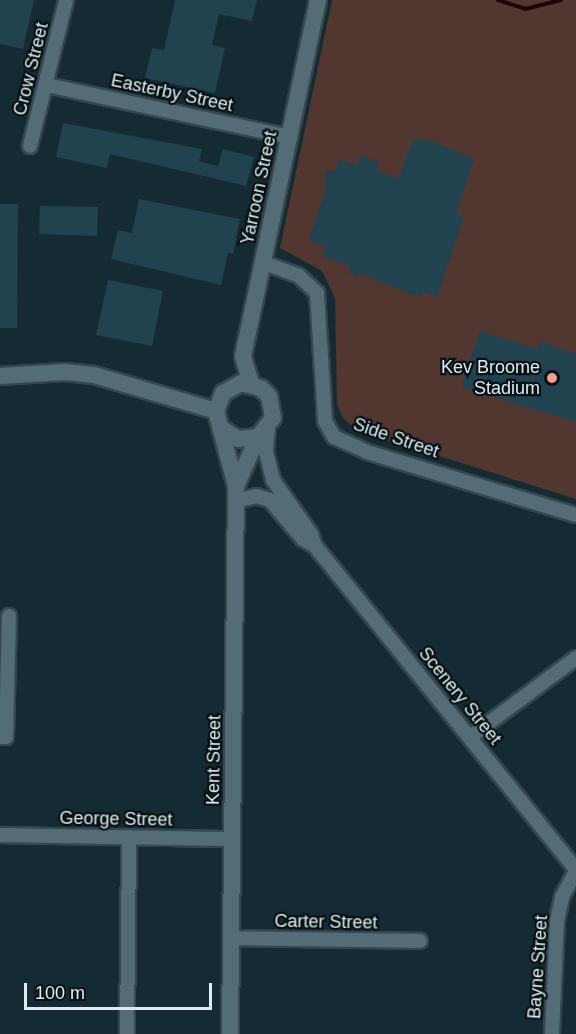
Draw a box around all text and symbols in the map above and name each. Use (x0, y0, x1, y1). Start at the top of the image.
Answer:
street label: Crow Street (9, 20, 53, 118)
street label: Easterby Street (109, 70, 235, 116)
street label: Yarroon Street (236, 129, 282, 247)
place label: Kev Broome Stadium (441, 357, 540, 400)
marker: Kev Broome Stadium (545, 371, 559, 385)
street label: Side Street (350, 413, 442, 463)
street label: Scenery Street (414, 643, 506, 749)
street label: Kent Street (202, 715, 226, 805)
street label: George Street (59, 807, 173, 831)
street label: Carter Street (274, 910, 378, 934)
street label: Bayne Street (524, 914, 552, 1020)
scale bar (27, 971, 214, 1009)
text: 100 m (35, 983, 85, 1003)

